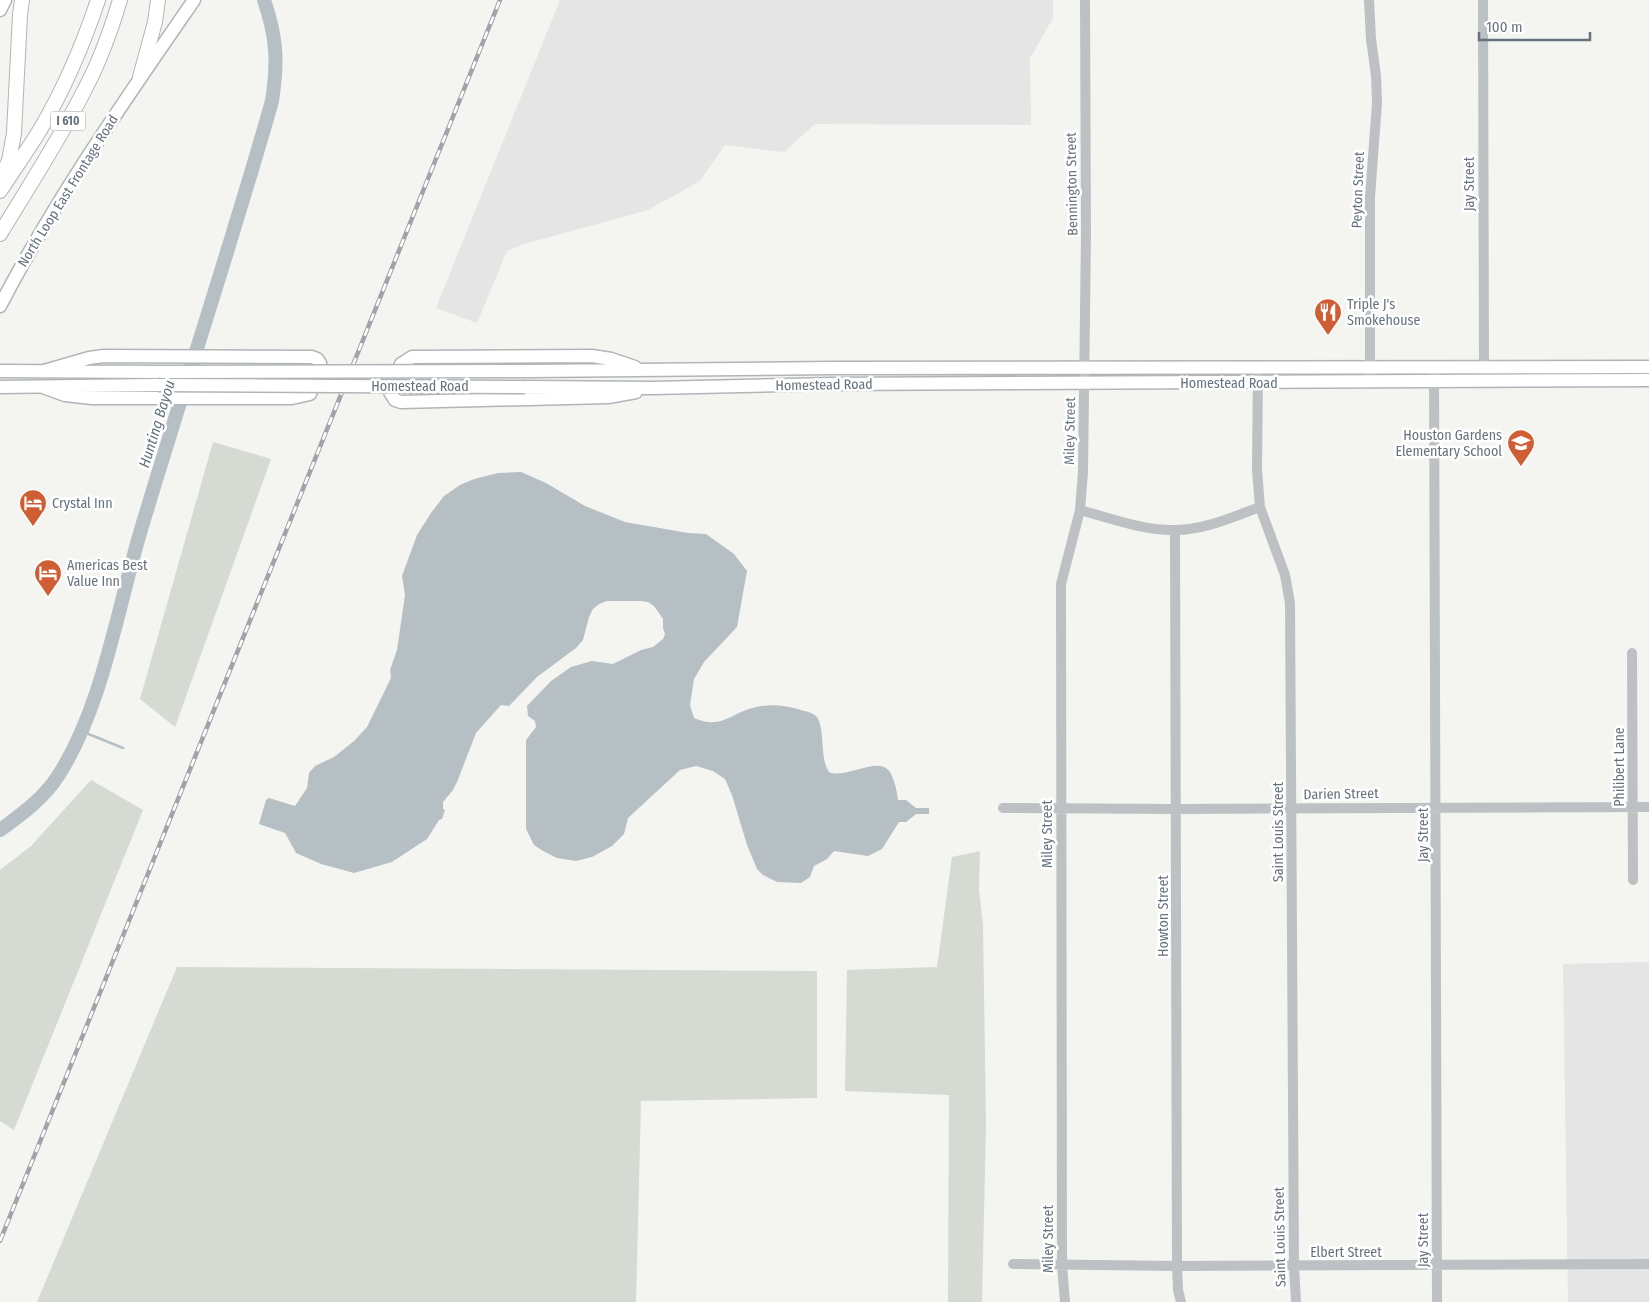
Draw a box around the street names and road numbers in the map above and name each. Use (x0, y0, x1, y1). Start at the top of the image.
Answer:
street label: North Loop East Frontage Road (14, 112, 122, 270)
road number: I 610 (50, 112, 86, 130)
street label: Bennington Street (1063, 132, 1081, 236)
street label: Peyton Street (1348, 151, 1368, 229)
street label: Jay Street (1461, 156, 1478, 211)
street label: Homestead Road (1180, 375, 1278, 392)
street label: Homestead Road (775, 376, 873, 394)
street label: Homestead Road (371, 378, 469, 395)
street label: Miley Street (1061, 396, 1079, 465)
street label: Philibert Lane (1611, 727, 1628, 807)
street label: Saint Louis Street (1270, 781, 1287, 882)
street label: Darien Street (1303, 785, 1379, 803)
street label: Miley Street (1039, 800, 1056, 868)
street label: Jay Street (1415, 807, 1432, 862)
street label: Howton Street (1155, 875, 1172, 957)
street label: Saint Louis Street (1271, 1186, 1289, 1287)
street label: Miley Street (1040, 1205, 1057, 1273)
street label: Jay Street (1415, 1212, 1432, 1267)
street label: Elbert Street (1310, 1244, 1382, 1261)

